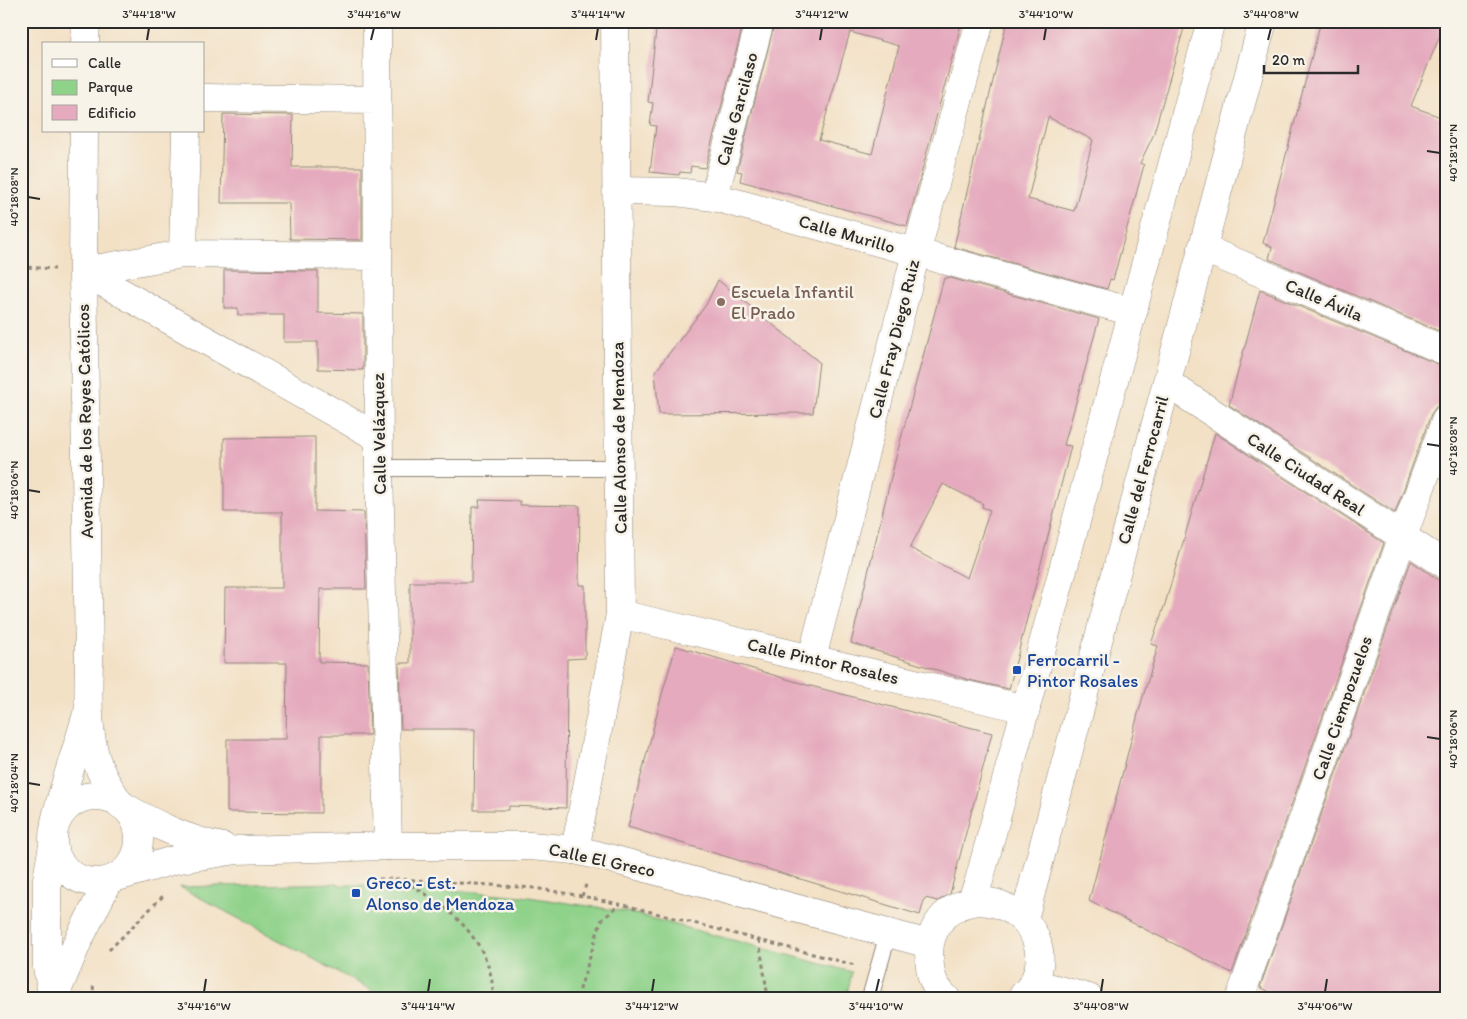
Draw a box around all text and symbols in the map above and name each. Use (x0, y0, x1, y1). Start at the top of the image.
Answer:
text: 3°44'18"W (122, 7, 176, 21)
text: 3°44'16"W (347, 7, 401, 21)
text: 3°44'14"W (571, 7, 625, 21)
text: 3°44'12"W (795, 7, 849, 21)
text: 3°44'10"W (1019, 7, 1073, 21)
text: 3°44'08"W (1243, 7, 1299, 21)
legend (42, 42, 205, 132)
scale bar (1264, 42, 1358, 74)
street label: Calle Garcilaso (711, 50, 763, 168)
text: 20 m (1272, 51, 1306, 69)
text: Calle (88, 54, 121, 72)
text: Parque (88, 78, 133, 96)
text: Edificio (88, 104, 136, 122)
text: 40°18'10"N (1446, 124, 1460, 182)
text: 40°18'08"N (7, 168, 21, 226)
street label: Calle Murillo (796, 210, 898, 258)
street label: Calle Fray Diego Ruiz (864, 257, 925, 421)
street label: Calle Ávila (1282, 274, 1367, 327)
place label: Escuela Infantil El Prado (731, 281, 854, 324)
marker: Escuela Infantil El Prado (715, 296, 727, 308)
street label: Avenida de los Reyes Católicos (72, 303, 98, 539)
street label: Calle Alonso de Mendoza (606, 341, 632, 534)
street label: Calle Velázquez (367, 372, 391, 495)
street label: Calle del Ferrocarril (1113, 393, 1173, 547)
text: 40°18'08"N (1446, 417, 1460, 475)
street label: Calle Ciudad Real (1243, 428, 1369, 520)
text: 40°18'06"N (7, 461, 21, 519)
street label: Calle Pintor Rosales (745, 633, 901, 689)
street label: Calle Ciempozuelos (1307, 633, 1377, 783)
place label: Ferrocarril - Pintor Rosales (1027, 649, 1138, 692)
marker: Ferrocarril - Pintor Rosales (1011, 664, 1023, 676)
text: 40°18'06"N (1446, 710, 1460, 768)
text: 40°18'04"N (7, 753, 21, 813)
street label: Calle El Greco (547, 838, 657, 882)
place label: Greco - Est. Alonso de Mendoza (366, 872, 515, 915)
marker: Greco - Est. Alonso de Mendoza (350, 887, 362, 899)
text: 3°44'16"W (177, 999, 231, 1013)
text: 3°44'14"W (401, 999, 455, 1013)
text: 3°44'12"W (625, 999, 679, 1013)
text: 3°44'10"W (849, 999, 903, 1013)
text: 3°44'08"W (1073, 999, 1129, 1013)
text: 3°44'06"W (1297, 999, 1353, 1013)

